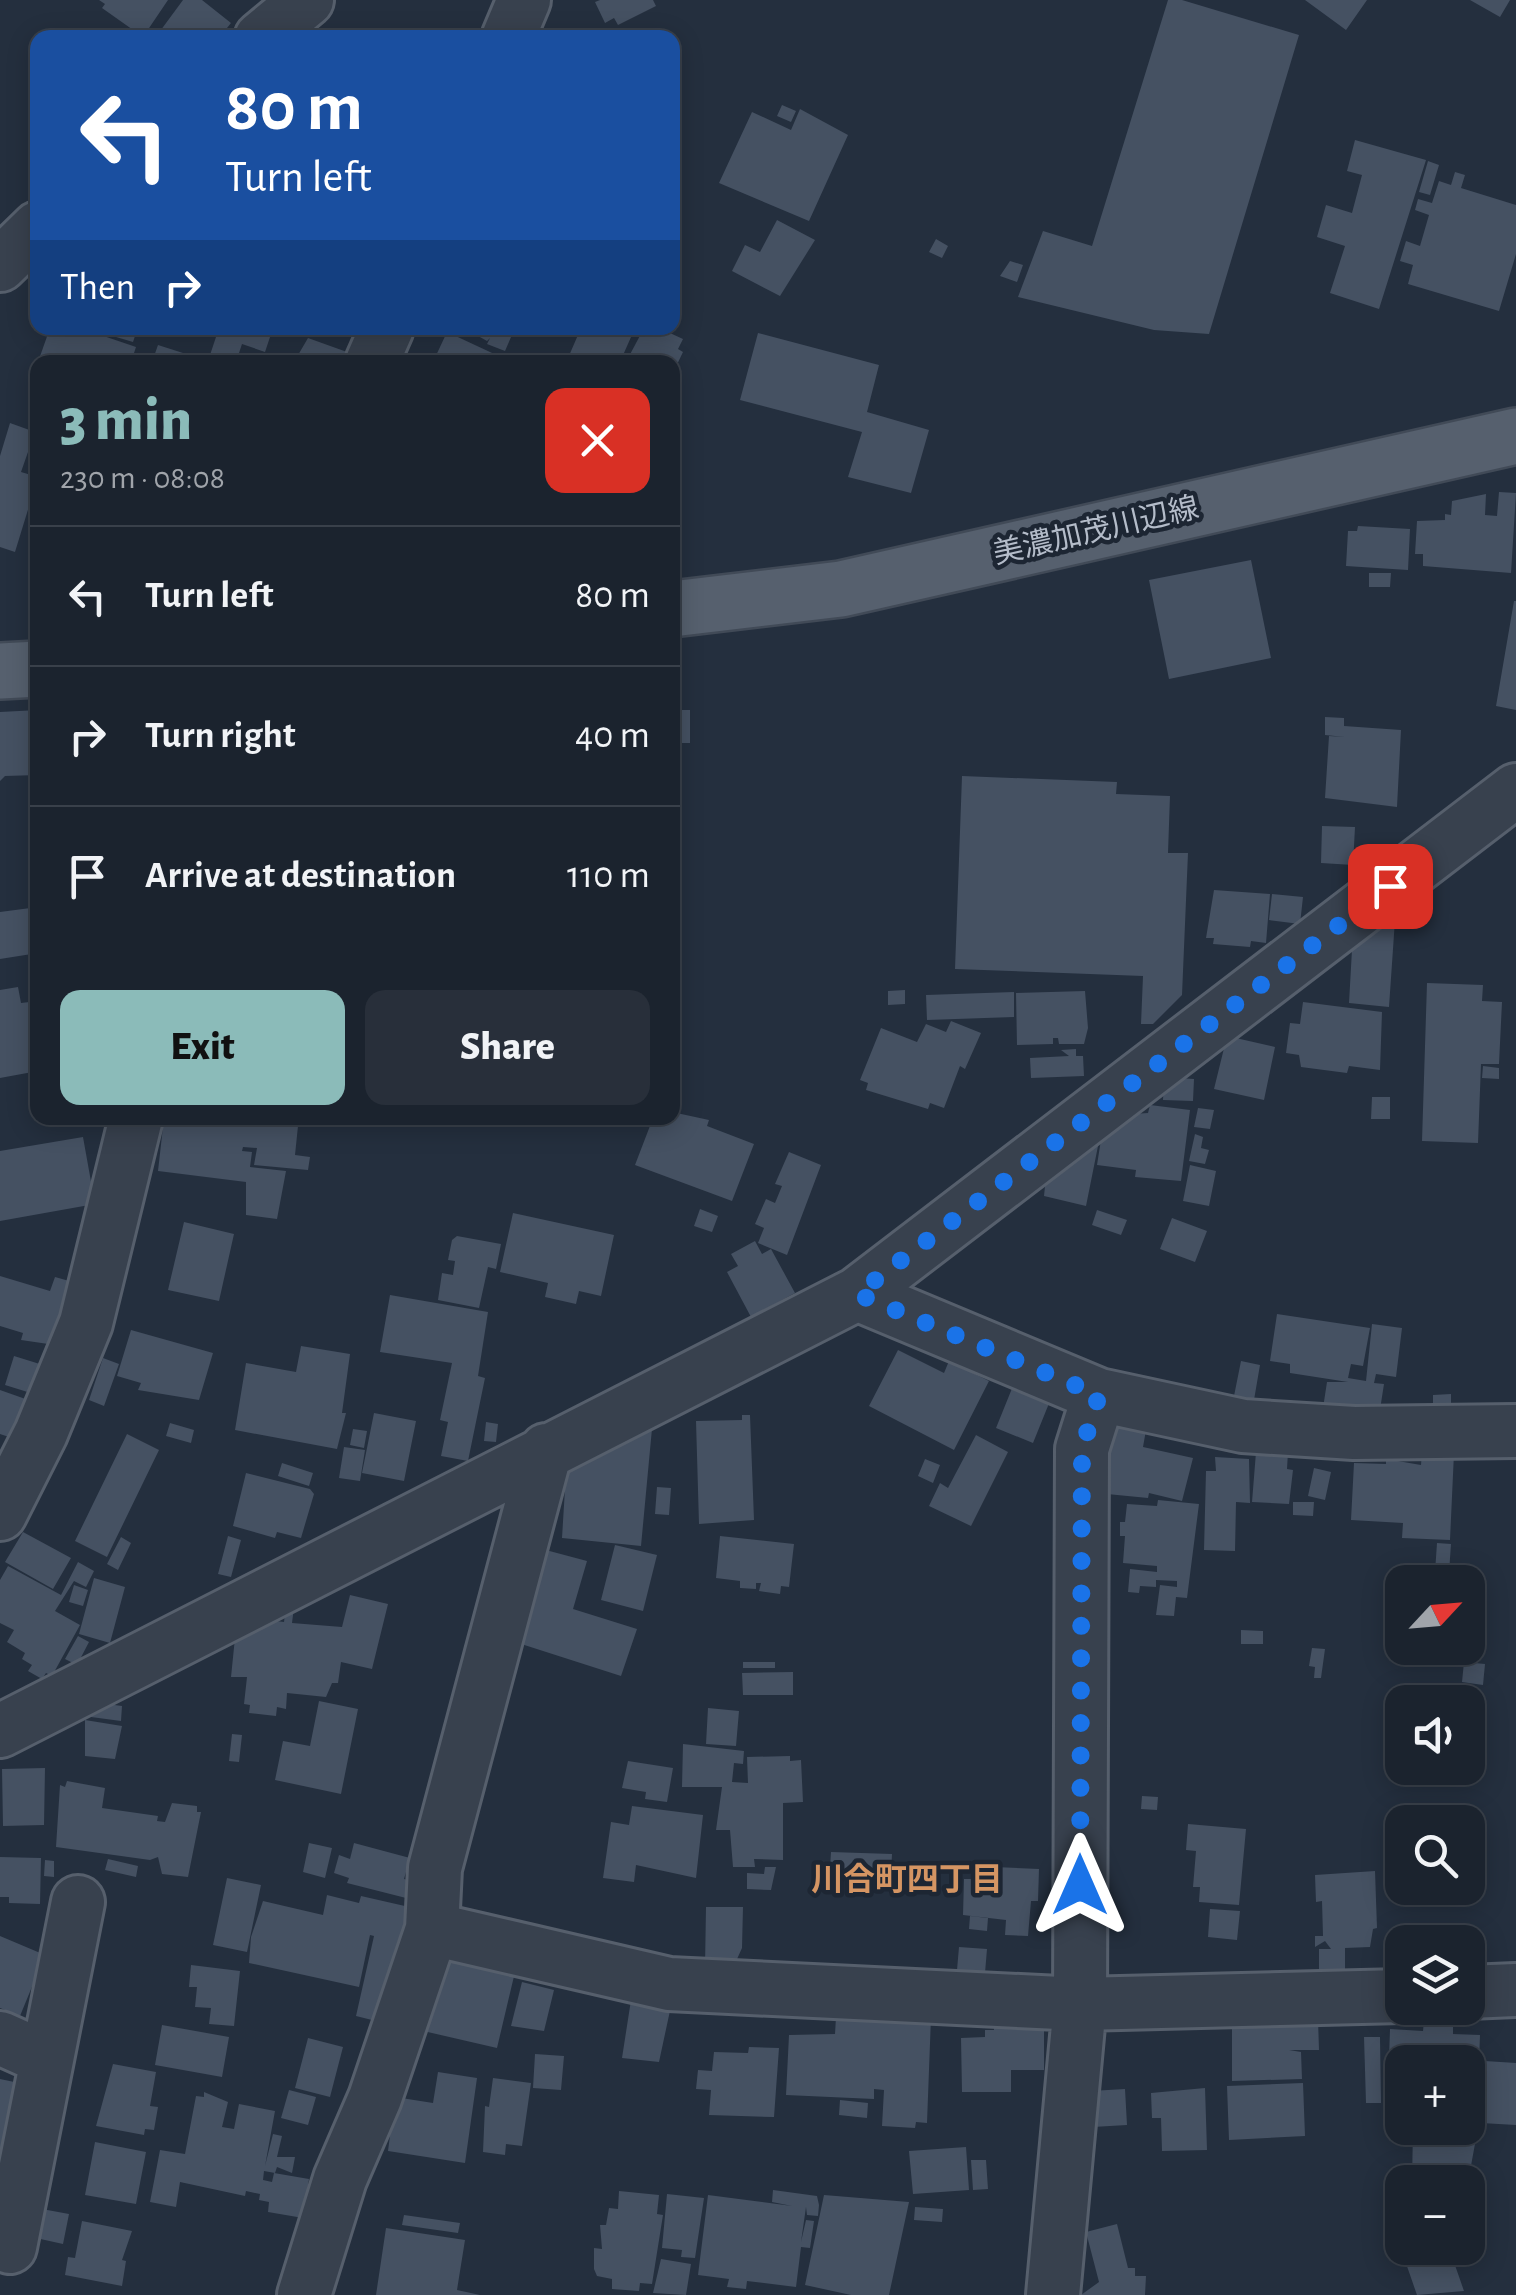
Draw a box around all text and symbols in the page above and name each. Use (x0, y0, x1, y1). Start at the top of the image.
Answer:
icon: left (60, 70, 190, 200)
text: 80 m (225, 73, 363, 143)
text: Turn left (225, 155, 372, 200)
icon: right (155, 260, 210, 315)
text: Then (60, 269, 135, 307)
button: close (545, 388, 650, 493)
text: 3 min (60, 391, 192, 451)
text: 230 m · 08:08 (60, 462, 225, 494)
street label: 美濃加茂川辺線 (990, 491, 1202, 569)
icon: left (60, 569, 115, 624)
text: Turn left (145, 577, 273, 615)
text: 80 m (575, 577, 650, 615)
icon: right (60, 709, 115, 764)
text: Turn right (145, 717, 295, 755)
text: 40 m (575, 717, 650, 755)
pin (1348, 844, 1433, 929)
icon: arrive (60, 849, 115, 904)
text: Arrive at destination (145, 857, 456, 895)
text: 110 m (567, 857, 650, 895)
icon: arrive (1363, 859, 1418, 914)
button: Exit (60, 990, 345, 1105)
button: Share (365, 990, 650, 1105)
north arrow (1385, 1565, 1485, 1665)
map controls (1385, 1565, 1485, 2265)
button: sound (1385, 1685, 1485, 1785)
button: search (1385, 1805, 1485, 1905)
position arrow (1028, 1833, 1132, 1937)
district label: 川合町四丁目 (811, 1862, 1003, 1896)
button: layers (1385, 1925, 1485, 2025)
button: + (1385, 2045, 1485, 2145)
button: − (1385, 2165, 1485, 2265)

